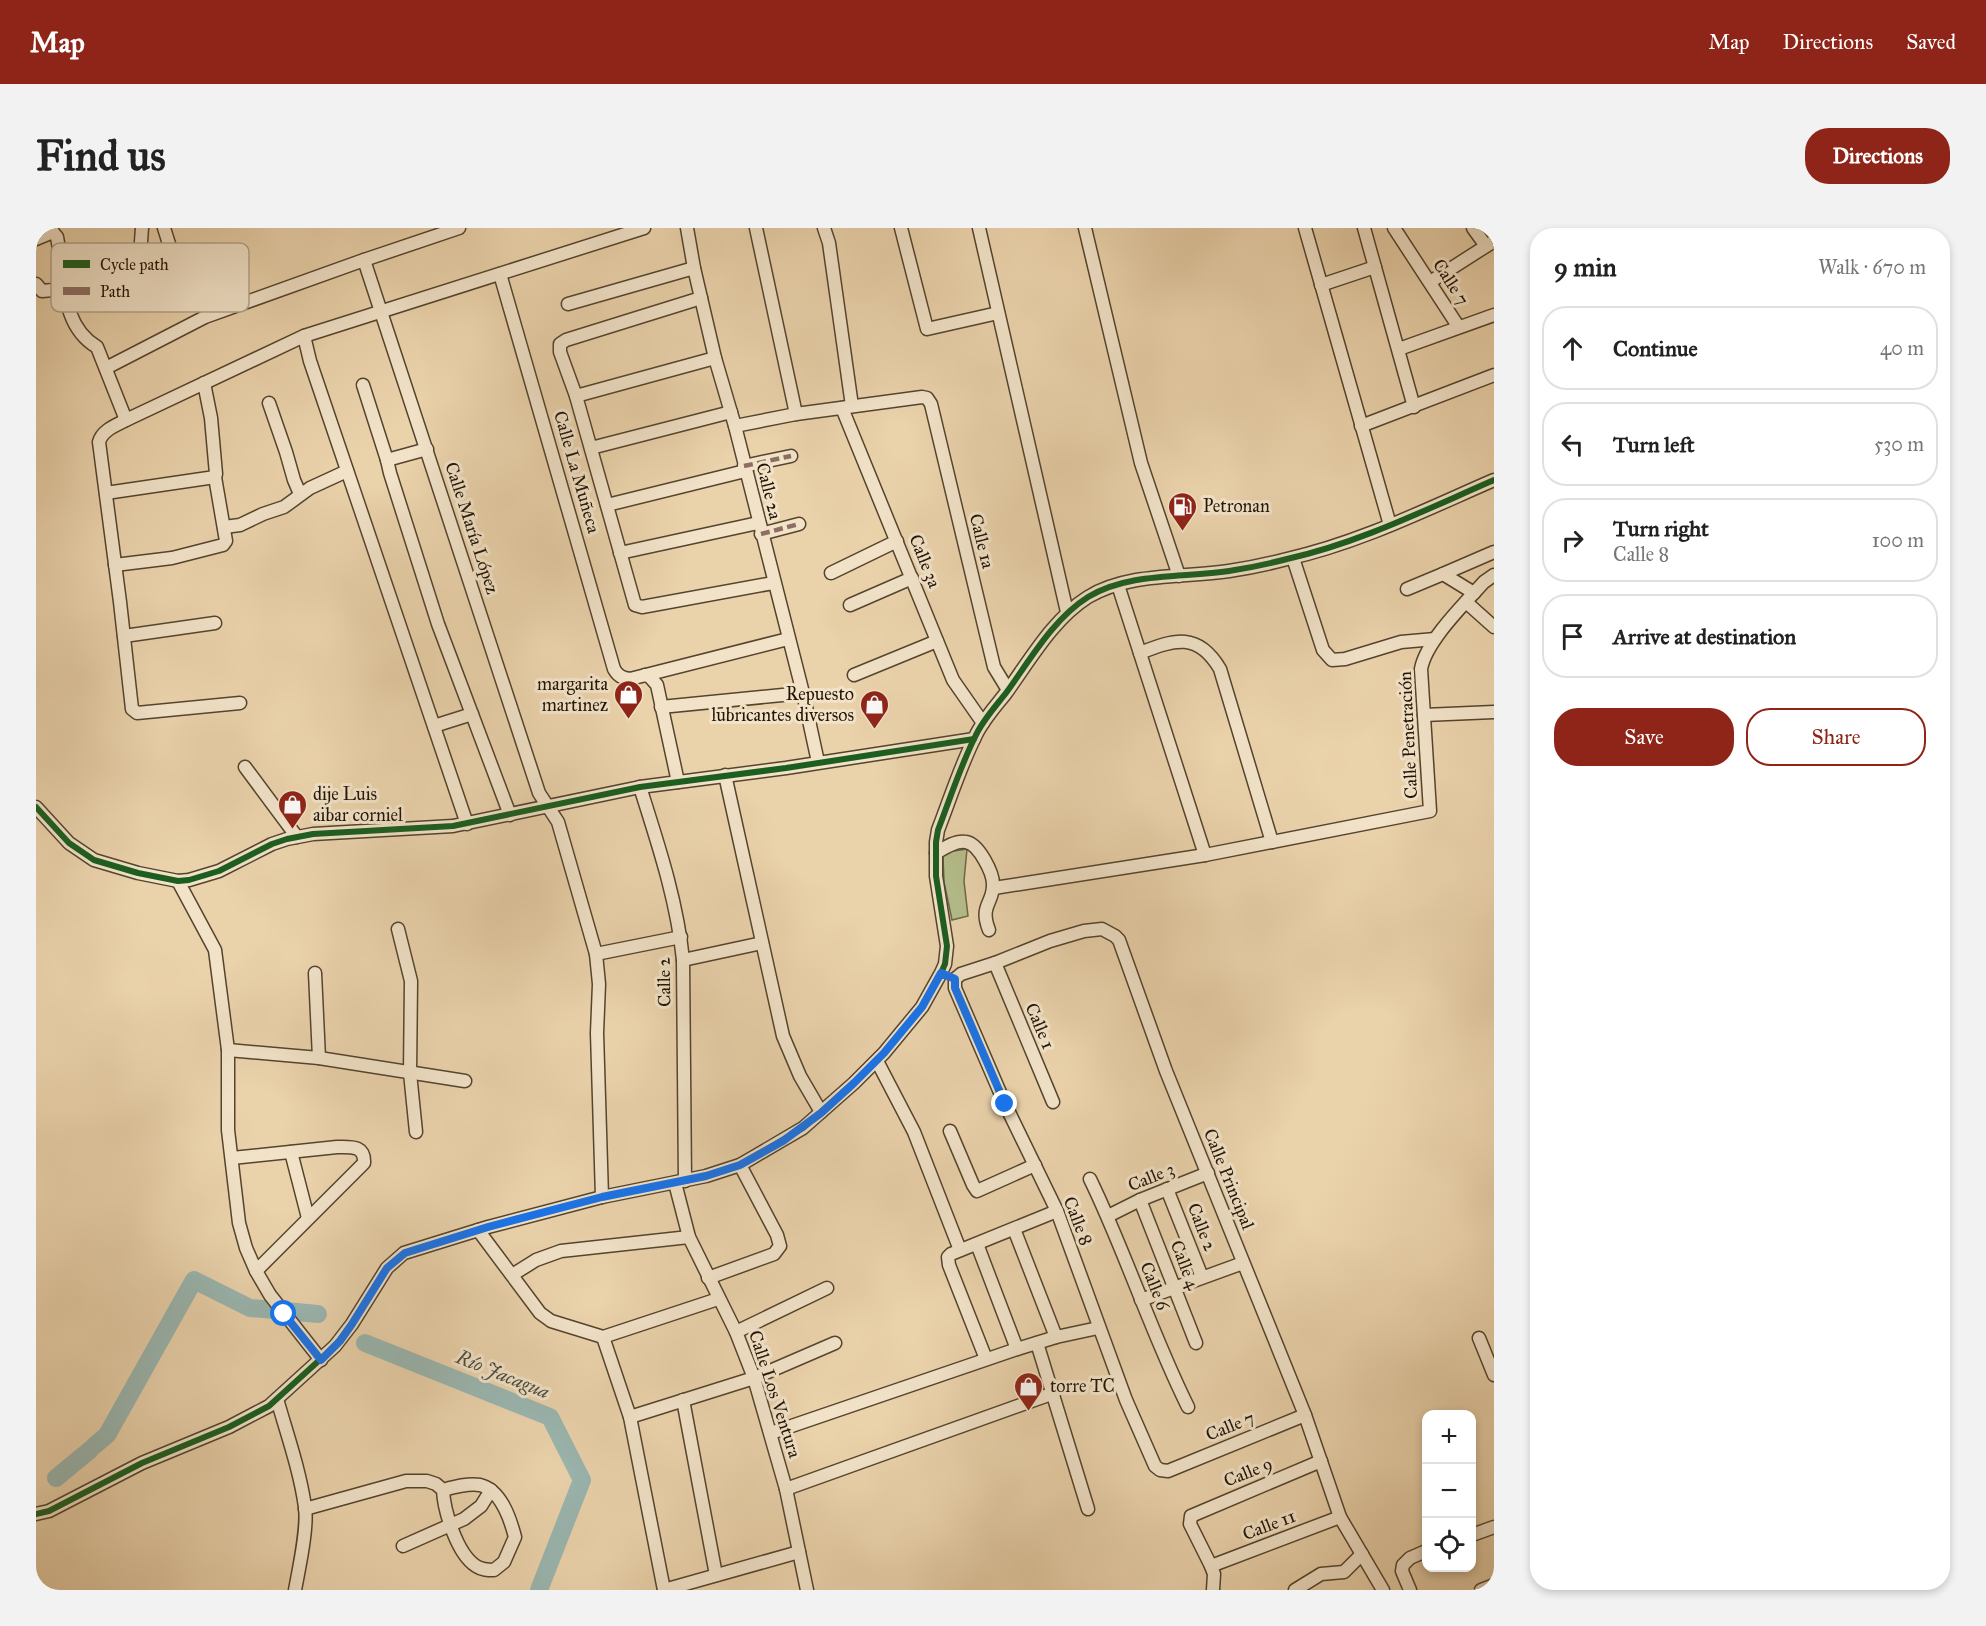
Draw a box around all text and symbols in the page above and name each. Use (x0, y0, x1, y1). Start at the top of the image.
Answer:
text: Map (30, 25, 85, 60)
text: Map (1709, 29, 1750, 55)
text: Directions (1783, 29, 1873, 55)
text: Saved (1906, 29, 1956, 55)
button: Directions (1805, 128, 1950, 184)
text: Find us (36, 130, 166, 182)
legend (51, 243, 249, 312)
text: 9 min (1554, 251, 1617, 283)
text: Cycle path (100, 255, 169, 274)
street label: Calle 7 (1428, 255, 1474, 309)
text: Walk · 670 m (1818, 255, 1926, 279)
text: Path (100, 282, 130, 301)
icon: ahead (1556, 332, 1589, 365)
text: Continue (1613, 335, 1698, 362)
text: 40 m (1880, 336, 1924, 360)
street label: Calle La Muñeca (549, 408, 605, 536)
icon: left (1556, 428, 1589, 461)
text: Turn left (1613, 431, 1695, 458)
text: 530 m (1874, 432, 1924, 456)
street label: Calle María López (440, 459, 504, 597)
street label: Calle 2a (751, 460, 787, 522)
fuel station icon: Petronan (1166, 490, 1198, 532)
place label: Petronan (1203, 495, 1270, 517)
street label: Calle 1a (965, 511, 999, 571)
text: Turn right (1613, 515, 1709, 542)
icon: right (1556, 524, 1589, 557)
text: 100 m (1872, 528, 1924, 552)
street label: Calle 3a (904, 531, 946, 591)
text: Calle 8 (1613, 542, 1669, 566)
icon: arrive (1556, 620, 1589, 653)
text: Arrive at destination (1613, 623, 1796, 650)
street label: Calle Penetración (1394, 670, 1422, 799)
place label: margarita martinez (537, 673, 608, 716)
shop icon: margarita martinez (613, 678, 645, 720)
place label: Repuesto lubricantes diversos (711, 683, 854, 726)
shop icon: Repuesto lubricantes diversos (859, 688, 891, 730)
button: Save (1554, 708, 1734, 766)
button: Share (1746, 708, 1926, 766)
place label: dije Luis aibar corniel (313, 783, 403, 826)
shop icon: dije Luis aibar corniel (276, 788, 308, 830)
street label: Calle 2 (653, 957, 675, 1007)
street label: Calle 1 (1020, 1000, 1060, 1052)
route end (991, 1090, 1017, 1116)
street label: Calle Principal (1199, 1125, 1259, 1233)
street label: Calle 3 (1125, 1158, 1177, 1196)
street label: Calle 8 (1059, 1193, 1097, 1249)
street label: Calle 2 (1183, 1200, 1221, 1254)
street label: Calle 4 (1166, 1237, 1205, 1294)
street label: Calle 6 (1135, 1259, 1175, 1314)
route start (270, 1300, 296, 1326)
street label: Calle Los Ventura (744, 1328, 806, 1461)
water label: Río Jacagua (452, 1344, 553, 1404)
shop icon: torre TC (1013, 1370, 1045, 1412)
place label: torre TC (1050, 1375, 1115, 1397)
street label: Calle 7 (1202, 1406, 1258, 1446)
map controls (1422, 1410, 1476, 1572)
button: + (1422, 1410, 1476, 1464)
street label: Calle 9 (1220, 1452, 1276, 1492)
button: − (1422, 1464, 1476, 1518)
street label: Calle 11 (1239, 1505, 1299, 1545)
button: locate (1422, 1518, 1476, 1572)

